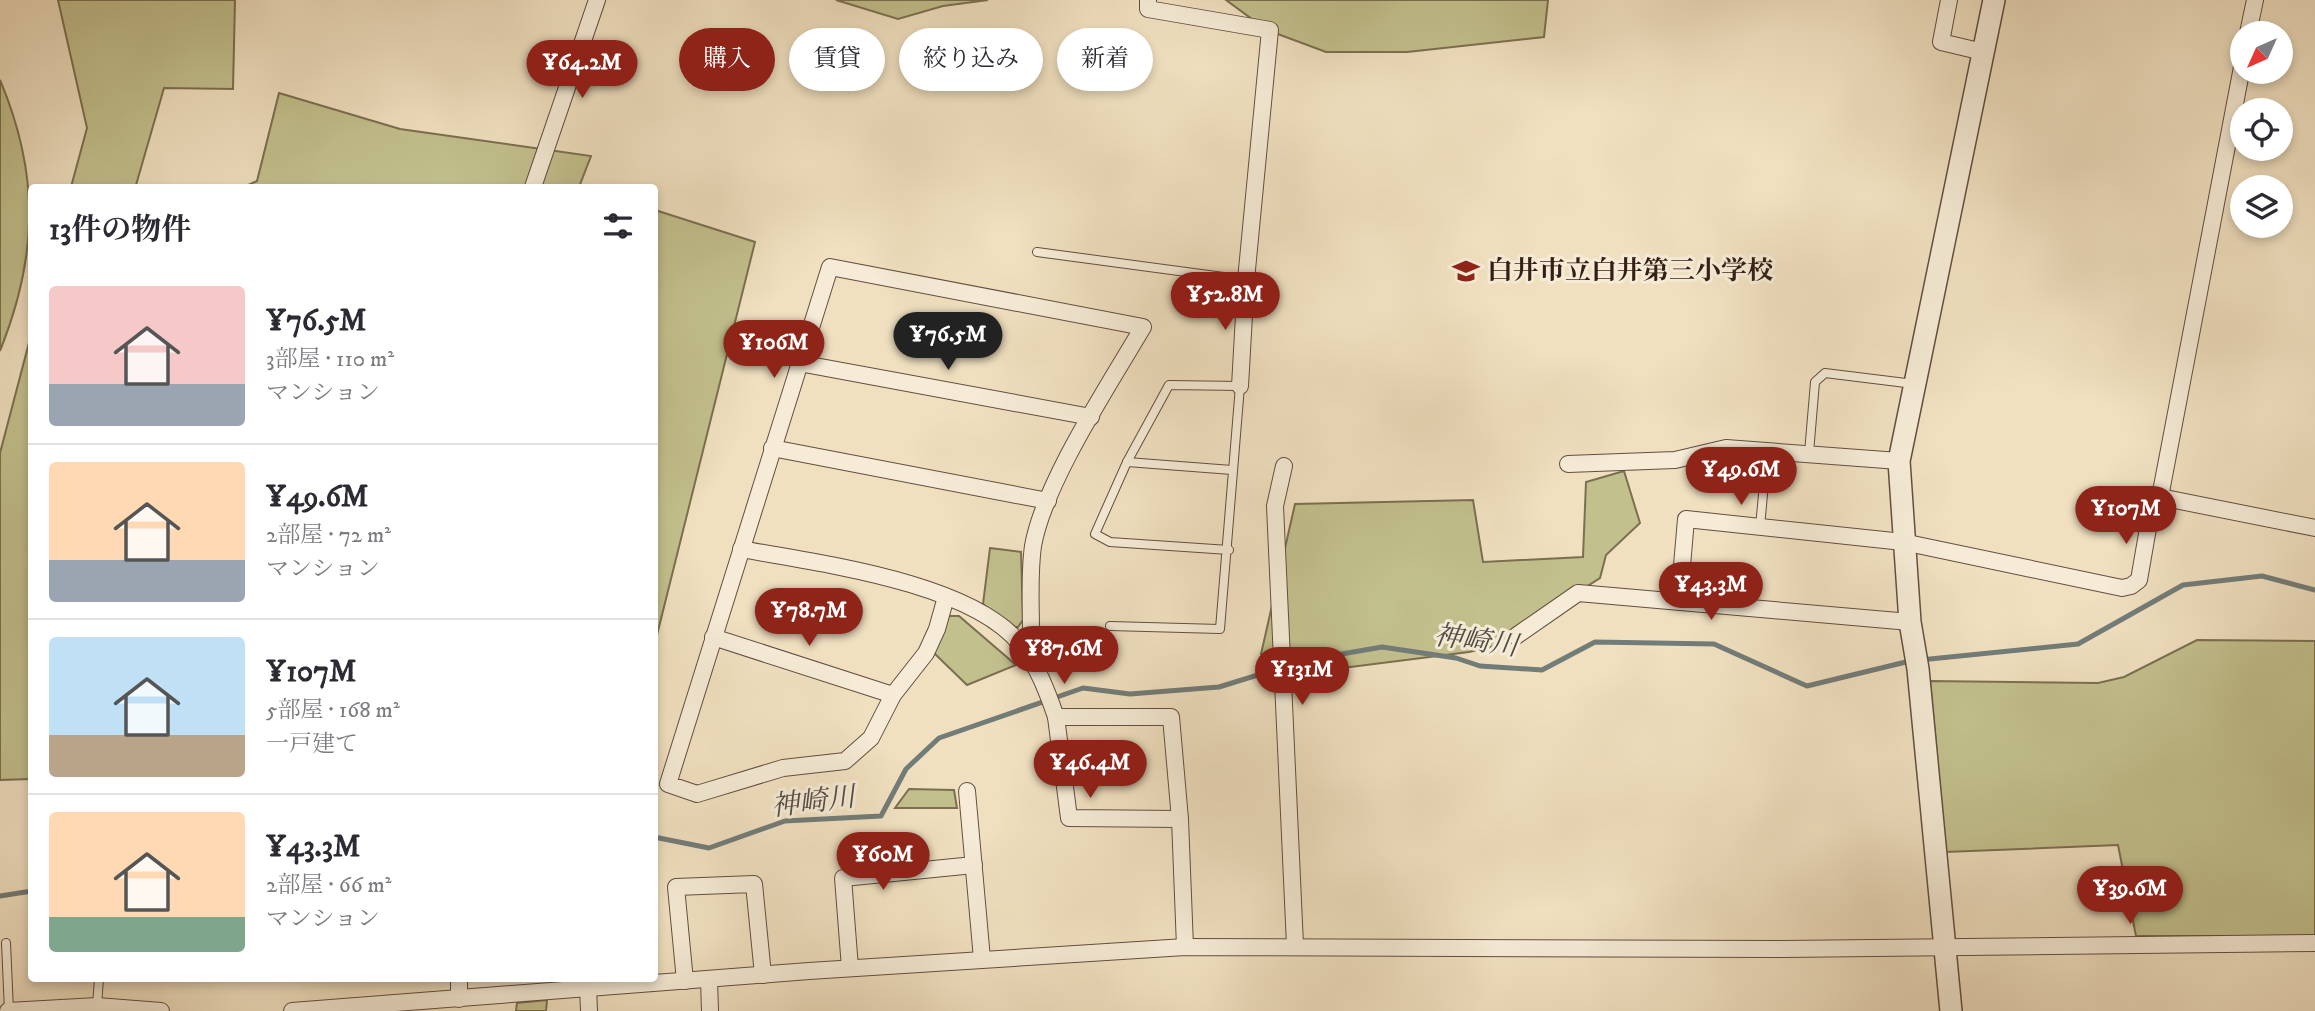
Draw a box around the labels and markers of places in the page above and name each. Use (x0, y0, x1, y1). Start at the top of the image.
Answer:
pin: ¥64.2M (525, 41, 639, 100)
place label: 白井市立白井第三小学校 (1487, 255, 1773, 288)
school or university icon: 白井市立白井第三小学校 (1451, 256, 1481, 286)
pin: ¥52.8M (1168, 272, 1282, 332)
pin: ¥76.5M (891, 312, 1005, 372)
pin: ¥106M (725, 320, 823, 380)
pin: ¥49.6M (1684, 448, 1798, 507)
pin: ¥107M (2077, 486, 2175, 546)
pin: ¥43.3M (1654, 562, 1768, 622)
pin: ¥78.7M (752, 588, 866, 648)
pin: ¥87.6M (1007, 626, 1121, 686)
pin: ¥131M (1253, 648, 1351, 707)
pin: ¥46.4M (1033, 740, 1147, 800)
pin: ¥60M (842, 832, 924, 892)
pin: ¥39.6M (2073, 866, 2187, 926)

